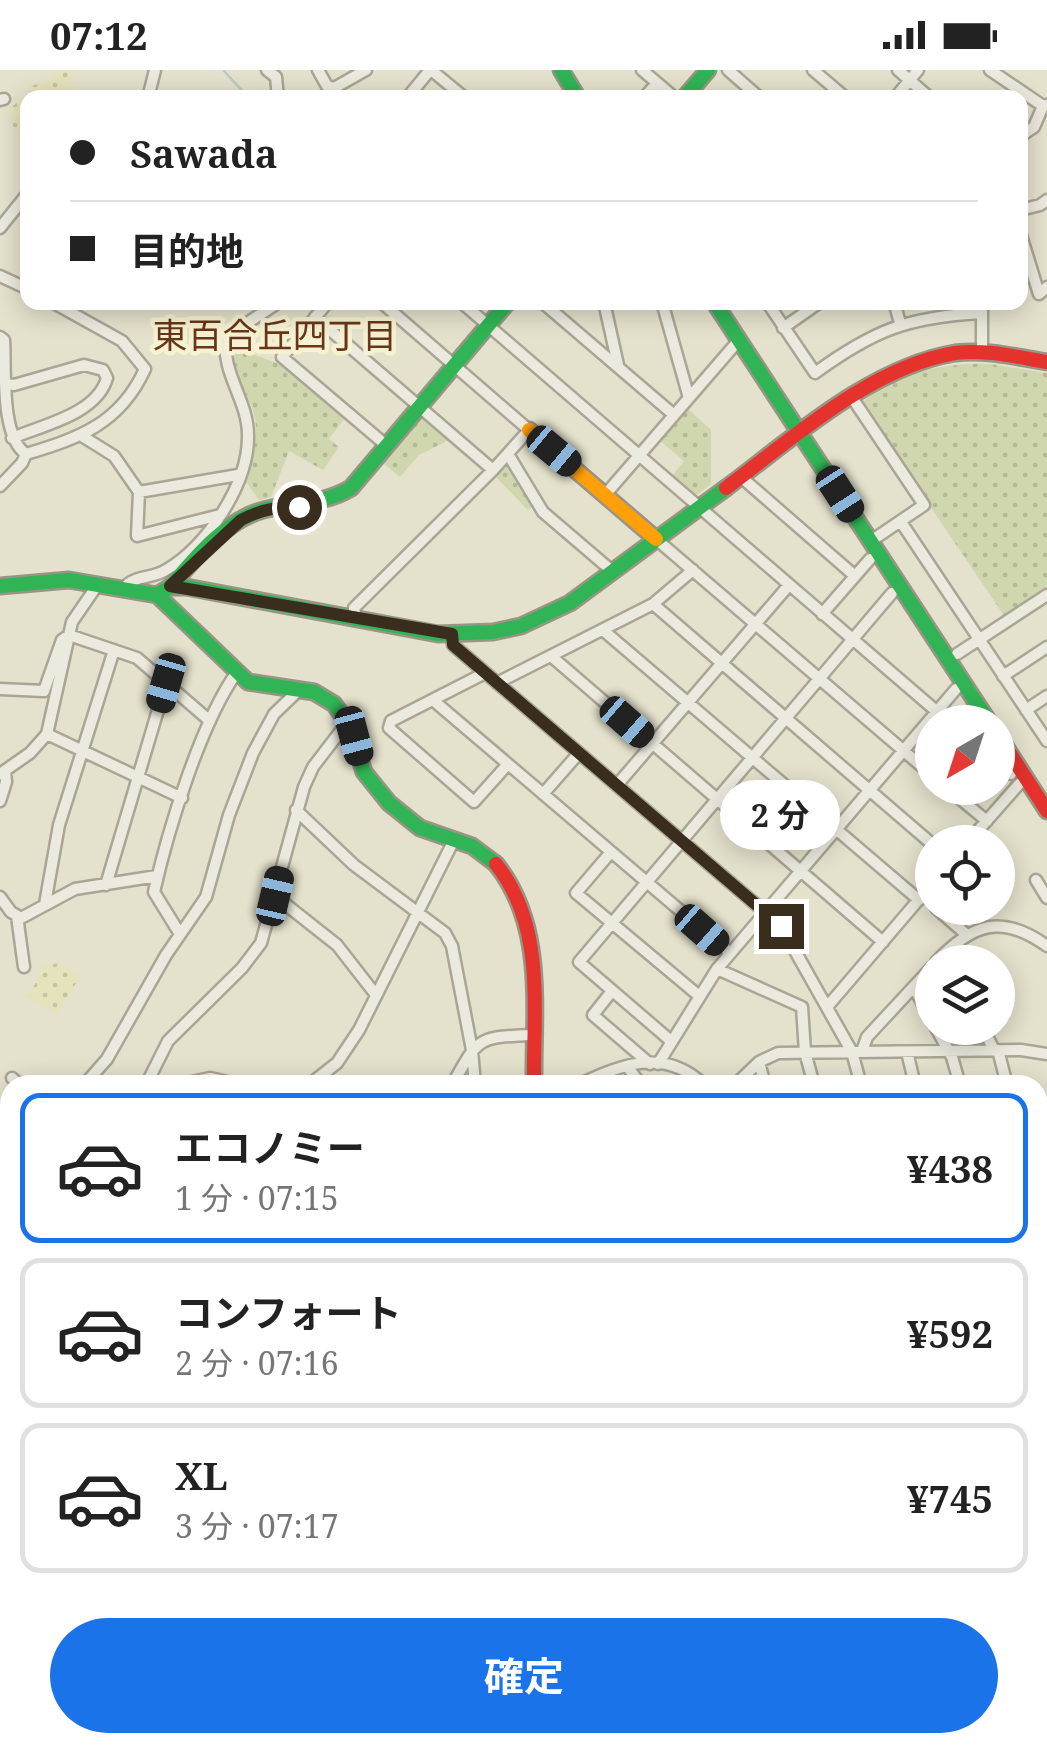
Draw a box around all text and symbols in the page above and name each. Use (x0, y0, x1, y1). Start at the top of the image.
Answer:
text: 07:12 (50, 9, 147, 61)
text: Sawada (130, 127, 278, 179)
text: 目的地 (130, 224, 244, 276)
district label: 東百合丘四丁目 (152, 311, 398, 358)
car (521, 420, 587, 482)
car (811, 461, 869, 527)
route start (277, 485, 322, 530)
car (143, 650, 189, 716)
car (595, 691, 659, 753)
car (332, 703, 376, 769)
north arrow (915, 705, 1015, 805)
map controls (915, 705, 1015, 1045)
callout: 2 分 (721, 781, 841, 851)
text: 2 分 (751, 793, 809, 836)
button: locate (915, 825, 1015, 925)
car (254, 863, 296, 929)
car (670, 899, 734, 961)
route end (759, 904, 804, 949)
button: layers (915, 945, 1015, 1045)
text: エコノミー (175, 1121, 365, 1173)
icon: car (55, 1123, 145, 1213)
text: ¥438 (907, 1142, 993, 1194)
text: 1 分 · 07:15 (175, 1176, 339, 1219)
text: コンフォート (175, 1286, 402, 1338)
icon: car (55, 1288, 145, 1378)
text: ¥592 (907, 1307, 993, 1359)
text: 2 分 · 07:16 (175, 1341, 339, 1384)
text: XL (175, 1449, 228, 1501)
icon: car (55, 1453, 145, 1543)
text: ¥745 (907, 1472, 993, 1524)
text: 3 分 · 07:17 (175, 1504, 339, 1547)
button: 確定 (50, 1618, 998, 1733)

